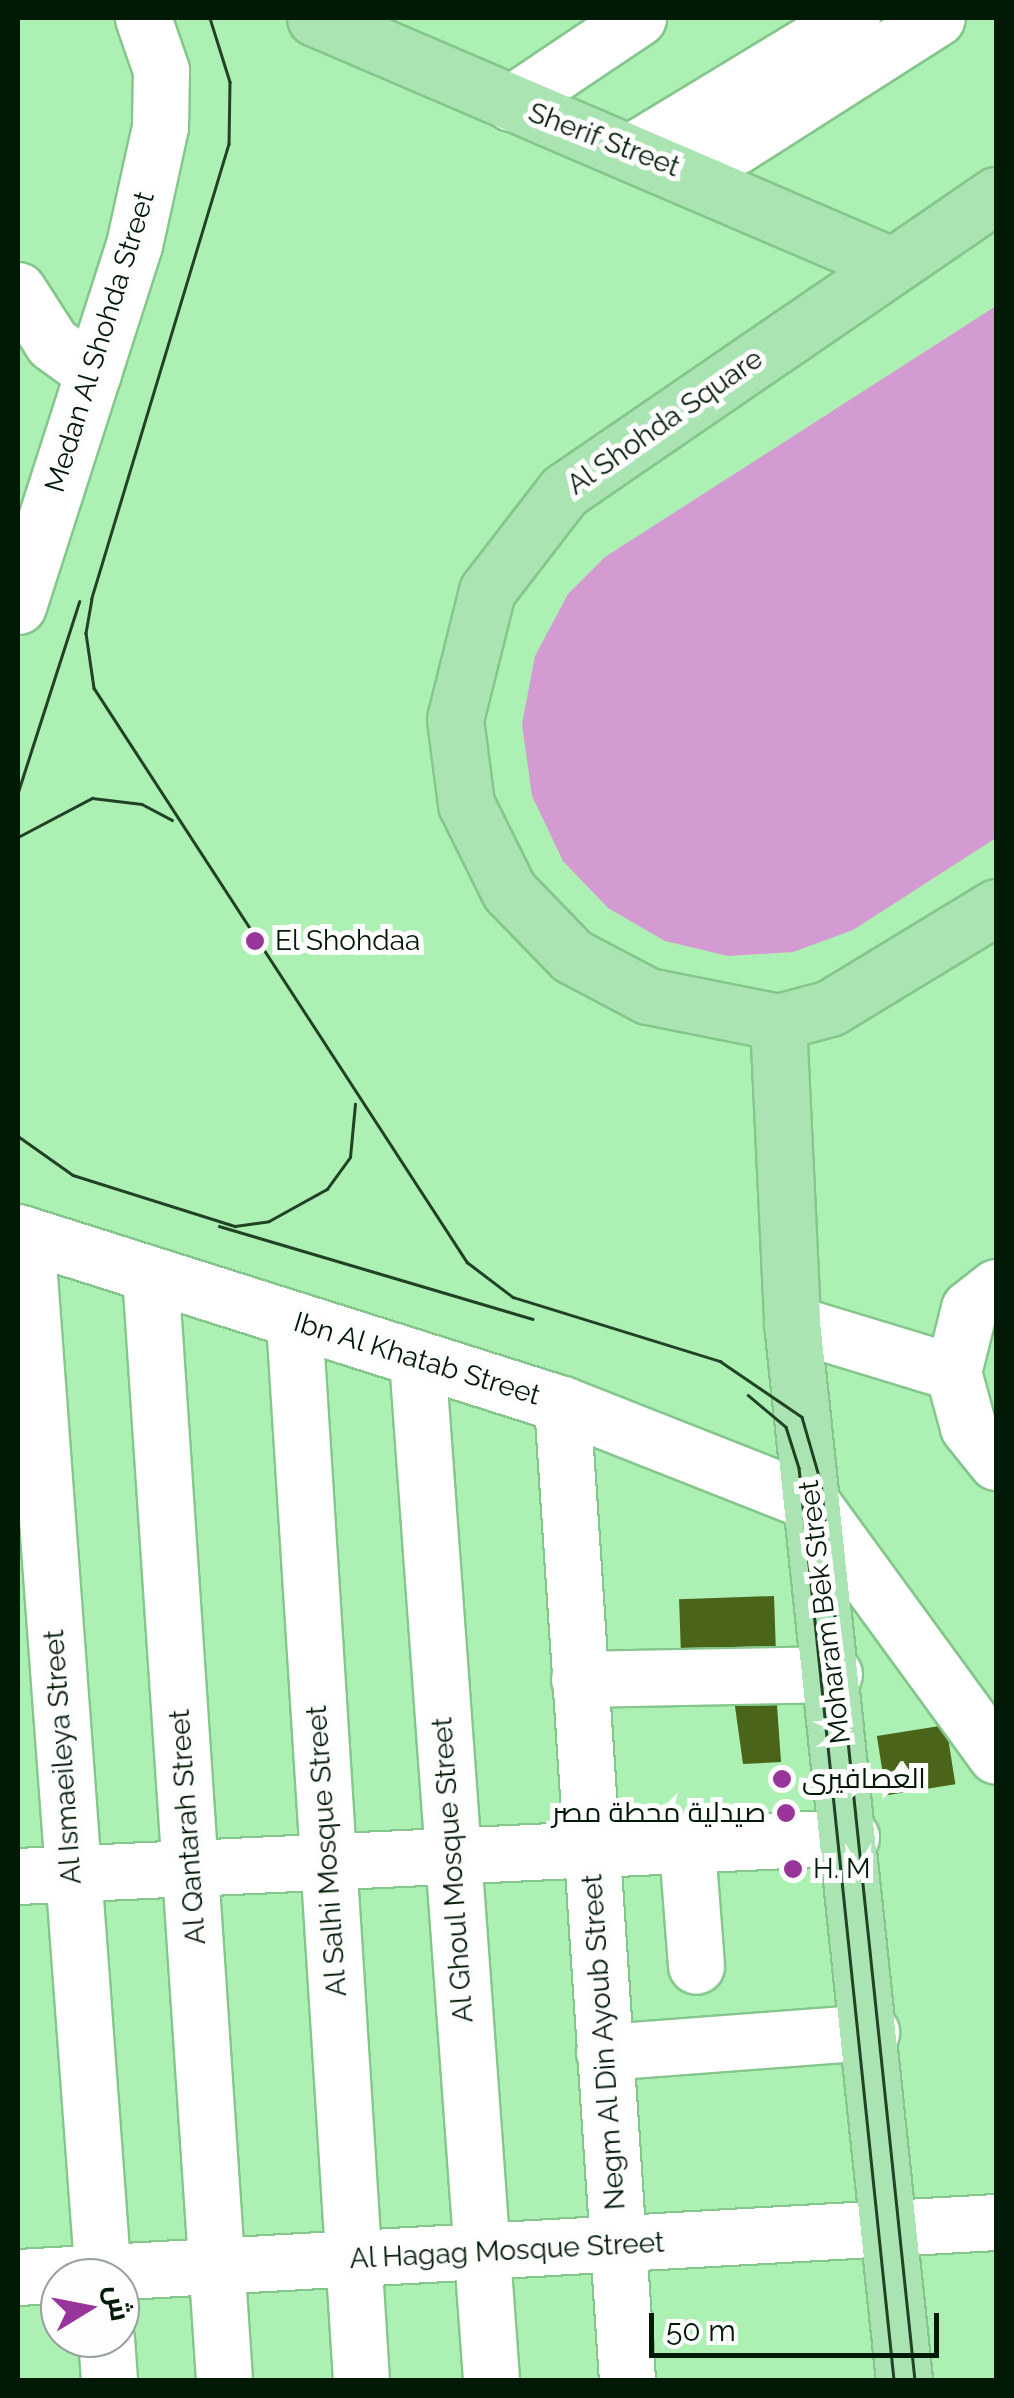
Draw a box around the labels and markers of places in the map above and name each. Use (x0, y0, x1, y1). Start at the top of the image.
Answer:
place label: El Shohdaa (275, 924, 421, 958)
marker: El Shohdaa (244, 930, 266, 952)
place label: العصافيرى (802, 1762, 926, 1796)
marker: العصافيرى (771, 1768, 793, 1790)
place label: صيدلية محطة مصر (552, 1796, 766, 1830)
marker: صيدلية محطة مصر (775, 1802, 797, 1824)
place label: H. M (813, 1852, 871, 1886)
marker: H. M (782, 1858, 804, 1880)

